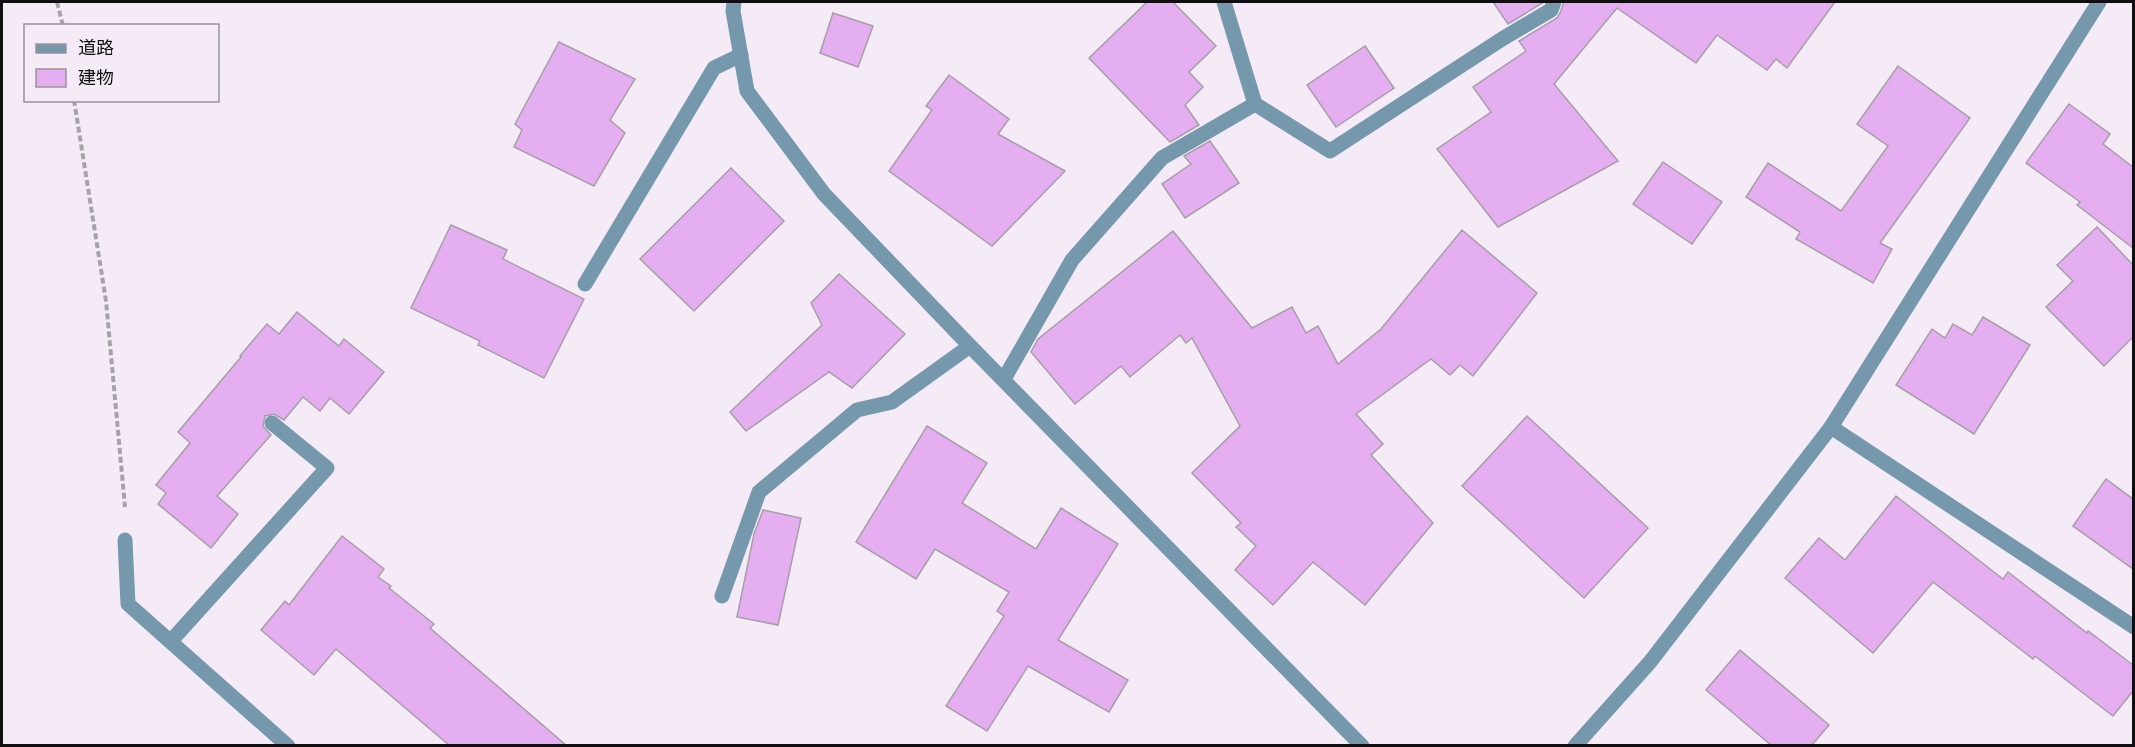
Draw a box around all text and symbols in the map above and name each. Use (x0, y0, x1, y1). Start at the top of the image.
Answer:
legend (24, 24, 219, 102)
text: 道路 (78, 35, 114, 61)
text: 建物 (78, 65, 114, 91)

